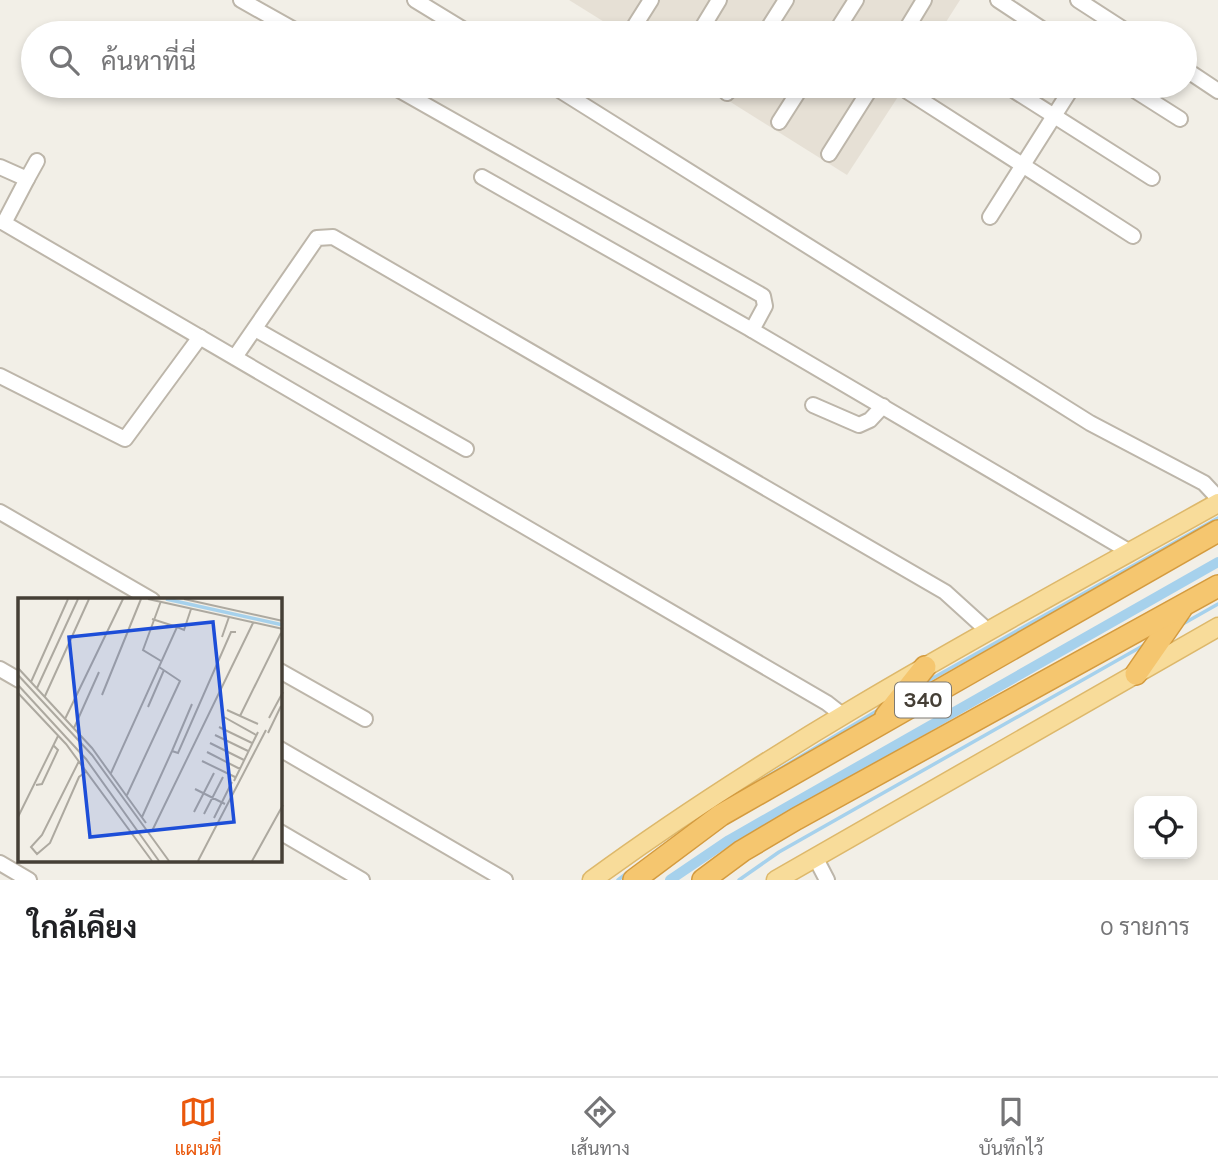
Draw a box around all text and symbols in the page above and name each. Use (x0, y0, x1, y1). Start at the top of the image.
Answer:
search box (21, 21, 1197, 98)
icon: search (45, 41, 83, 79)
text: ค้นหาที่นี่ (101, 46, 196, 77)
inset map (18, 598, 282, 862)
road number: 340 (895, 682, 951, 718)
map controls (1134, 796, 1197, 859)
button: locate (1134, 796, 1197, 859)
text: ใกล้เคียง (28, 910, 137, 946)
text: 0 รายการ (1100, 914, 1190, 941)
tab: แผนที่ (174, 1093, 222, 1160)
tab: เส้นทาง (571, 1093, 630, 1160)
tab: บันทึกไว้ (979, 1093, 1044, 1160)

